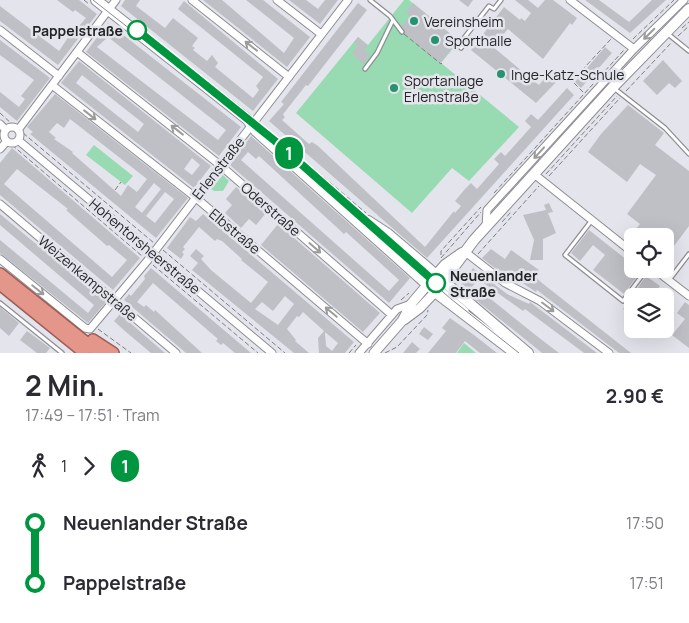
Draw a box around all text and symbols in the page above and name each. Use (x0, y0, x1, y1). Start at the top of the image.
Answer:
place label: Vereinsheim (424, 12, 504, 31)
marker: Vereinsheim (408, 15, 420, 27)
marker: Pappelstraße (127, 20, 147, 40)
place label: Pappelstraße (32, 21, 123, 40)
one-way arrow (643, 28, 655, 40)
place label: Sporthalle (445, 31, 512, 50)
marker: Sporthalle (429, 34, 441, 46)
one-way arrow (244, 41, 257, 52)
place label: Inge-Katz-Schule (511, 65, 624, 84)
marker: Inge-Katz-Schule (495, 68, 507, 80)
place label: Sportanlage Erlenstraße (404, 71, 483, 106)
marker: Sportanlage Erlenstraße (388, 82, 400, 94)
one-way arrow (83, 109, 96, 120)
one-way arrow (171, 125, 184, 136)
street label: Erlenstraße (188, 133, 248, 203)
line badge: 1 (273, 137, 305, 169)
text: 1 (285, 141, 293, 165)
one-way arrow (533, 147, 545, 160)
street label: Oderstraße (237, 178, 305, 240)
street label: Hohentorsheerstraße (85, 194, 205, 298)
street label: Elbstraße (205, 204, 265, 258)
map controls (624, 228, 674, 338)
button: locate (624, 228, 674, 278)
street label: Weizenkampstraße (35, 231, 141, 325)
one-way arrow (309, 242, 322, 253)
place label: Neuenlander Straße (450, 266, 538, 301)
marker: Neuenlander Straße (426, 273, 446, 293)
one-way arrow (31, 284, 44, 295)
button: layers (624, 288, 674, 338)
one-way arrow (541, 301, 554, 312)
one-way arrow (324, 307, 337, 318)
text: 2 Min. (25, 366, 105, 404)
text: 2.90 € (606, 383, 664, 409)
text: 17:49 – 17:51 · Tram (25, 404, 160, 426)
icon: walk (25, 452, 53, 480)
icon: forward (75, 452, 103, 480)
text: 1 (121, 454, 129, 478)
text: 1 (61, 455, 67, 477)
text: Neuenlander Straße (63, 510, 248, 536)
text: 17:50 (626, 512, 664, 534)
text: Pappelstraße (63, 570, 186, 596)
text: 17:51 (629, 572, 664, 594)

